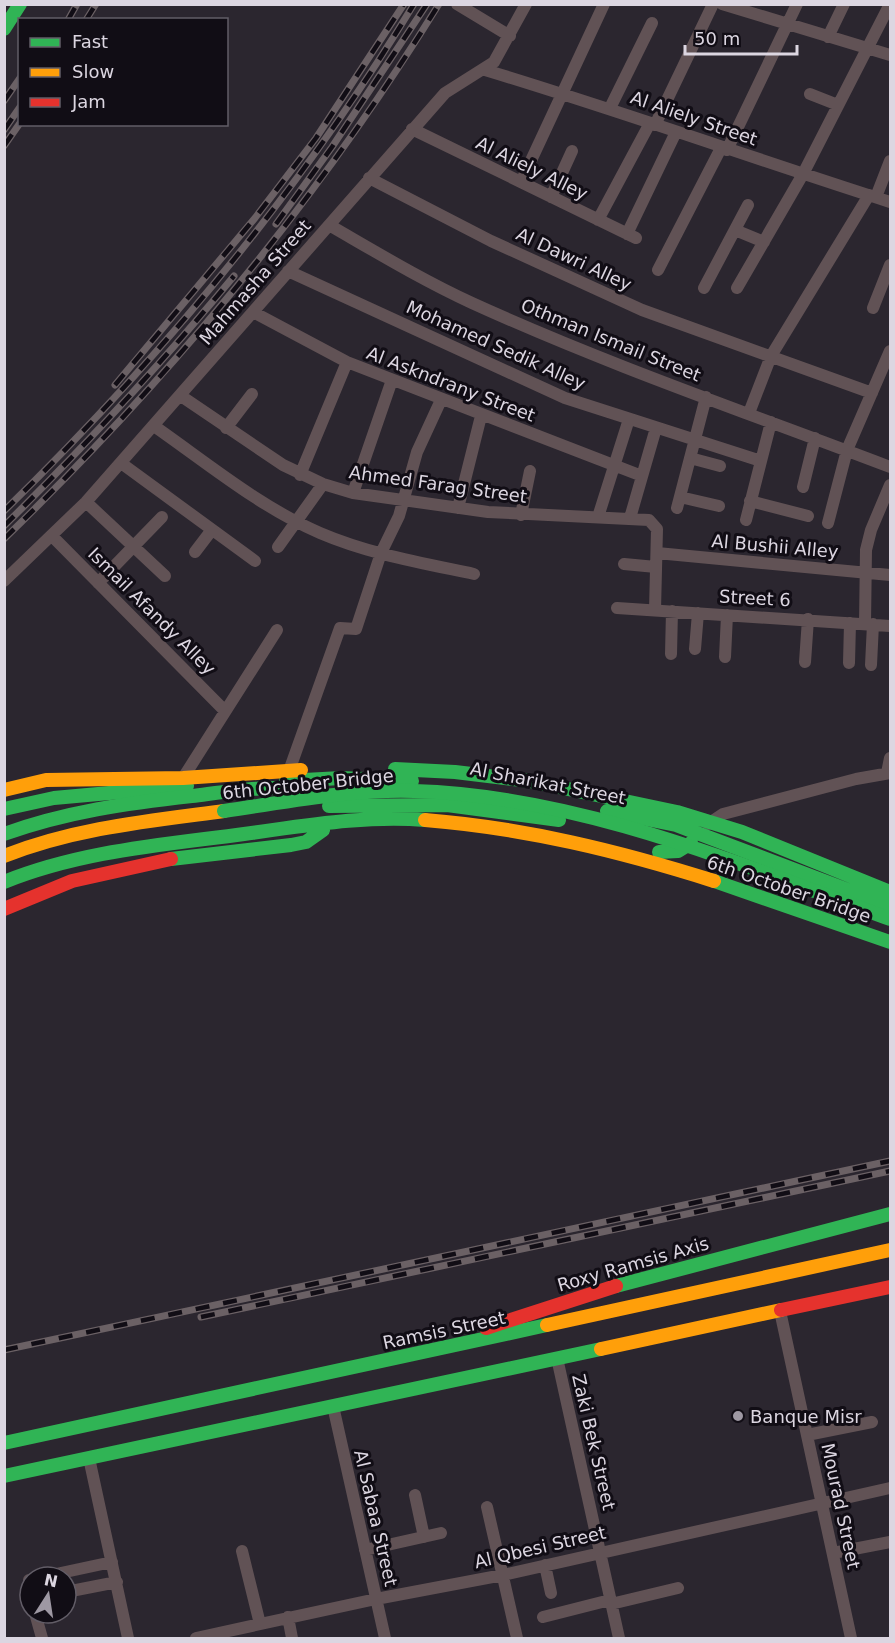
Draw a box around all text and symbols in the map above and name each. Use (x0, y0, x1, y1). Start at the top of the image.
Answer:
legend (18, 18, 228, 126)
scale bar (685, 18, 798, 56)
text: 50 m (694, 28, 740, 49)
text: Fast (72, 31, 108, 52)
text: Slow (72, 61, 114, 82)
street label: Al Aliely Street (628, 87, 760, 149)
text: Jam (71, 91, 106, 112)
street label: Al Aliely Alley (473, 132, 592, 204)
street label: Mahmasha Street (195, 215, 315, 349)
street label: Al Dawri Alley (513, 223, 635, 295)
street label: Othman Ismail Street (518, 294, 704, 386)
street label: Mohamed Sedik Alley (403, 296, 589, 394)
street label: Al Askndrany Street (364, 342, 538, 426)
street label: Ahmed Farag Street (348, 461, 528, 507)
street label: Al Bushii Alley (711, 530, 840, 562)
street label: Ismail Afandy Alley (84, 543, 220, 679)
street label: Street 6 (719, 586, 791, 610)
street label: Al Sharikat Street (468, 758, 628, 808)
street label: 6th October Bridge (221, 765, 395, 803)
street label: 6th October Bridge (704, 851, 874, 927)
street label: Roxy Ramsis Axis (555, 1232, 711, 1296)
street label: Ramsis Street (381, 1307, 507, 1353)
street label: Zaki Bek Street (568, 1372, 620, 1512)
place label: Banque Misr (750, 1406, 862, 1427)
marker: Banque Misr (731, 1409, 745, 1423)
street label: Mourad Street (817, 1441, 865, 1571)
street label: Al Sabaa Street (350, 1448, 402, 1588)
street label: Al Qbesi Street (472, 1522, 608, 1572)
north arrow (18, 1565, 78, 1625)
text: N (42, 1570, 60, 1592)

